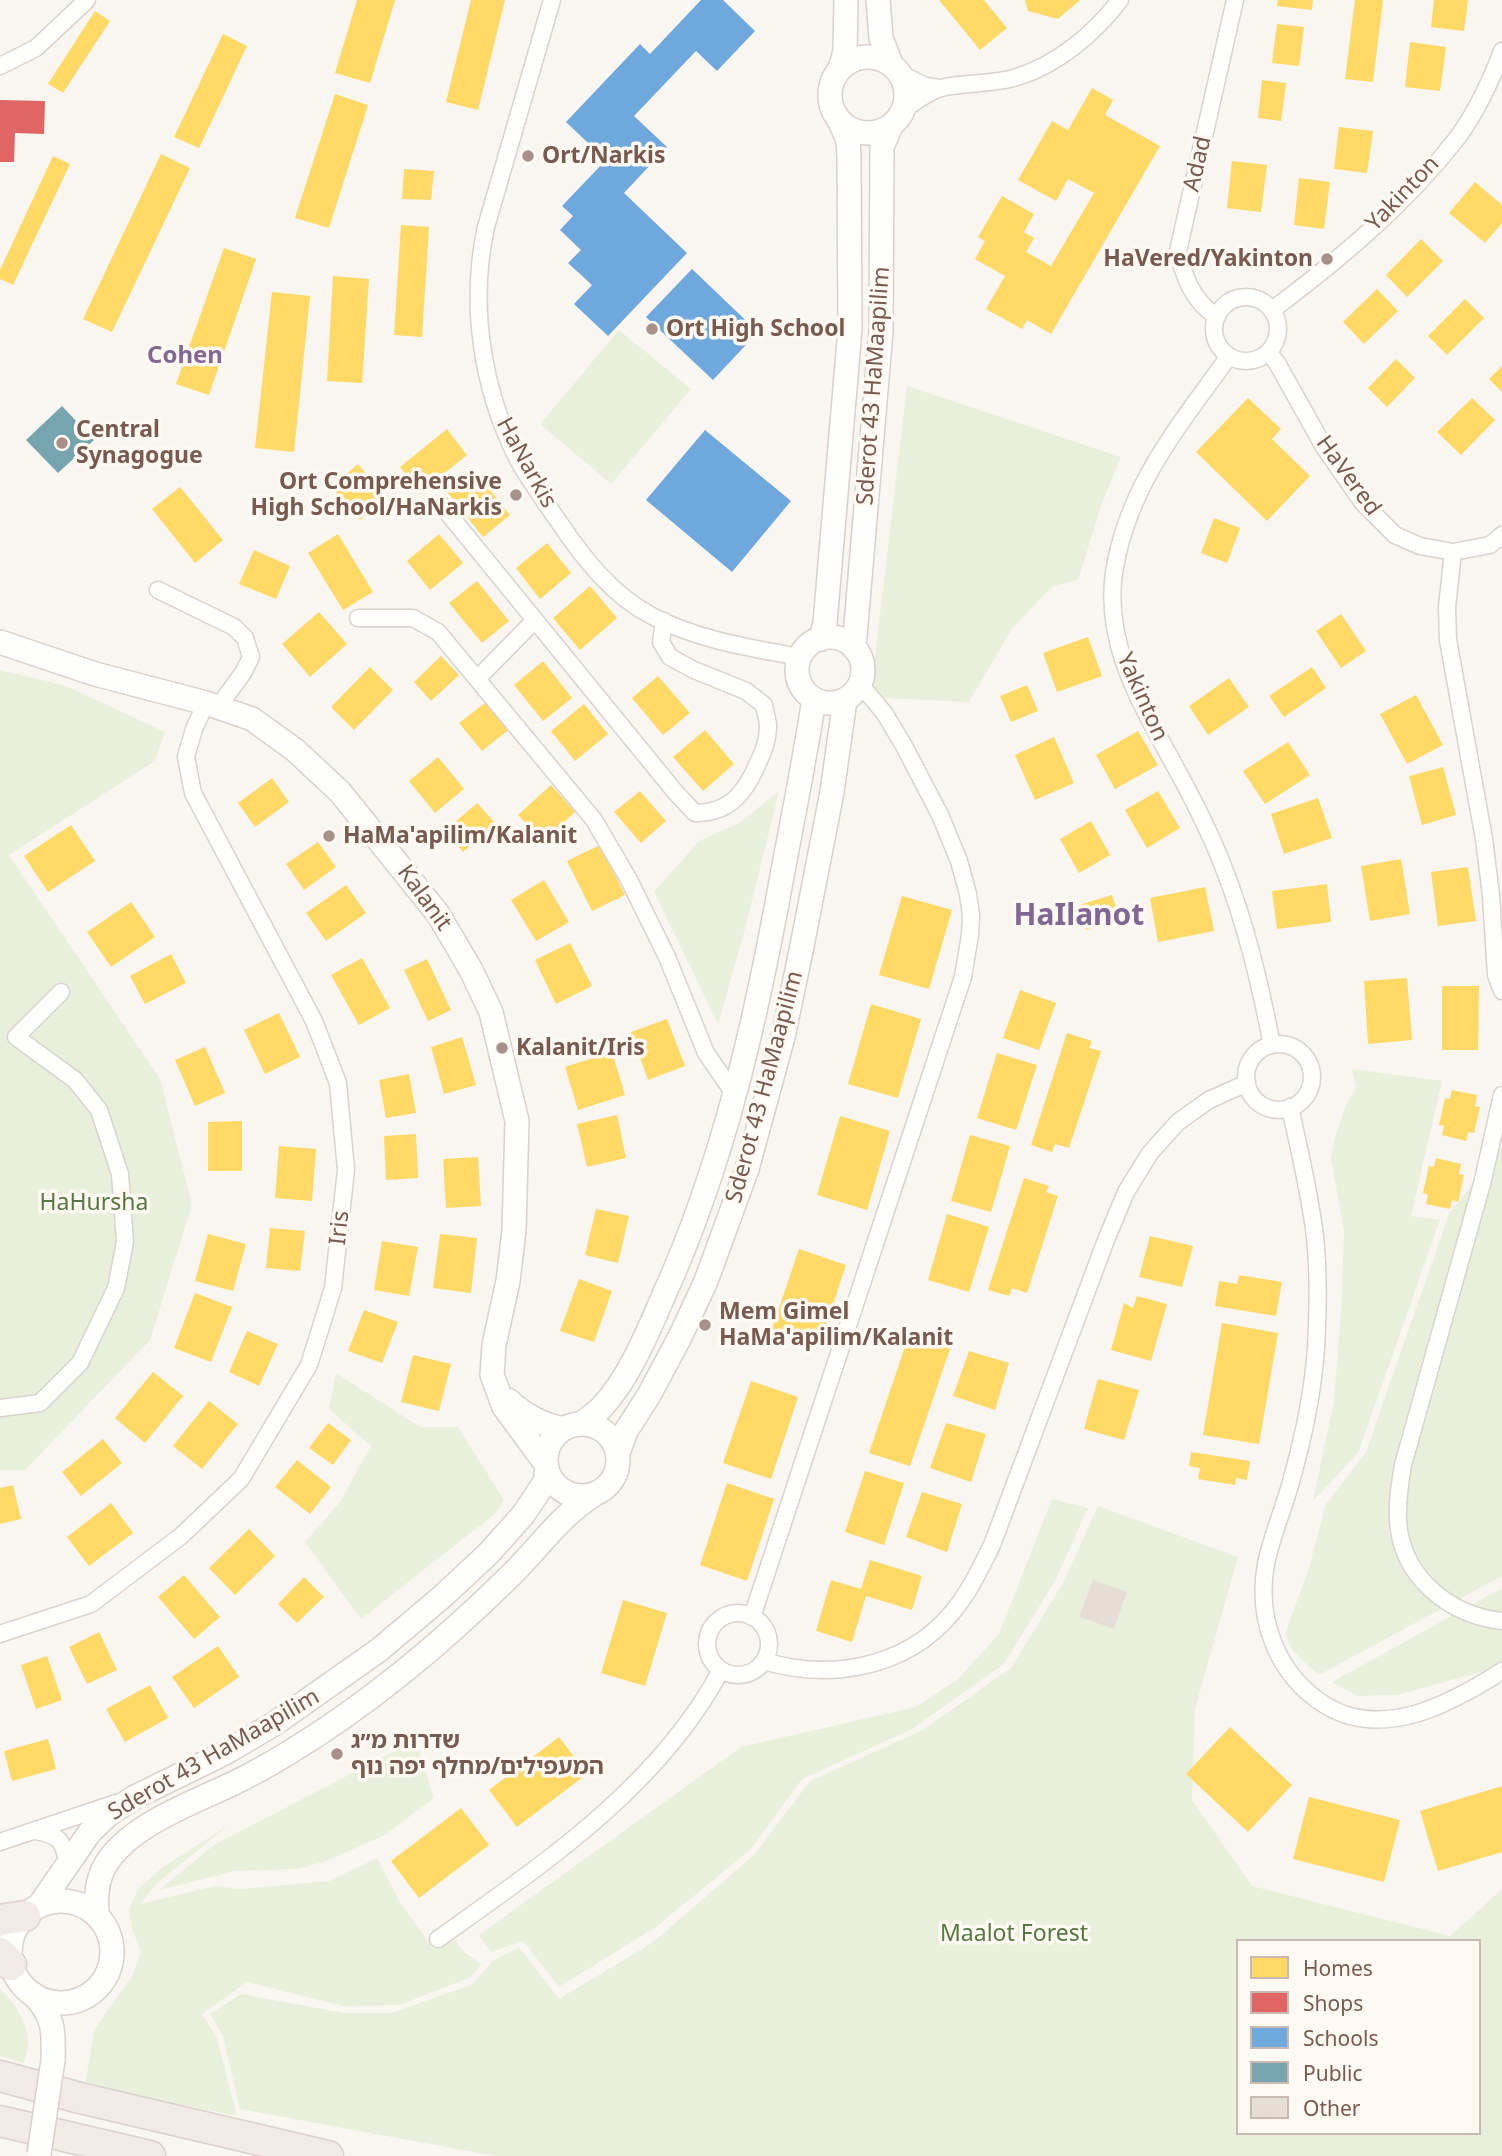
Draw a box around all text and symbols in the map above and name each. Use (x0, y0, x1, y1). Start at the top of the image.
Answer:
street label: Adad (1178, 134, 1218, 194)
place label: Ort/Narkis (542, 142, 665, 170)
marker: Ort/Narkis (520, 148, 536, 164)
street label: Yakinton (1361, 151, 1445, 237)
place label: HaVered/Yakinton (1103, 245, 1313, 273)
marker: HaVered/Yakinton (1319, 251, 1335, 267)
street label: Sderot 43 HaMaapilim (852, 266, 896, 506)
place label: Ort High School (666, 315, 845, 343)
marker: Ort High School (644, 321, 660, 337)
district label: Cohen (147, 342, 223, 370)
street label: HaNarkis (490, 413, 562, 513)
place label: Central Synagogue (76, 416, 203, 470)
street label: HaVered (1310, 431, 1386, 521)
marker: Central Synagogue (54, 435, 70, 451)
place label: Ort Comprehensive High School/HaNarkis (251, 468, 502, 522)
marker: Ort Comprehensive High School/HaNarkis (508, 487, 524, 503)
street label: Yakinton (1110, 649, 1174, 745)
place label: HaMa'apilim/Kalanit (343, 822, 577, 850)
marker: HaMa'apilim/Kalanit (321, 828, 337, 844)
street label: Kalanit (391, 860, 457, 936)
district label: HaIlanot (1014, 898, 1144, 934)
street label: Sderot 43 HaMaapilim (721, 968, 809, 1206)
place label: Kalanit/Iris (516, 1034, 645, 1062)
marker: Kalanit/Iris (494, 1040, 510, 1056)
park label: HaHursha (40, 1189, 148, 1217)
street label: Iris (324, 1210, 356, 1246)
place label: Mem Gimel HaMa'apilim/Kalanit (719, 1298, 953, 1352)
marker: Mem Gimel HaMa'apilim/Kalanit (697, 1317, 713, 1333)
street label: Sderot 43 HaMaapilim (103, 1683, 325, 1827)
place label: שדרות מ״ג המעפילים/מחלף יפה נוף (351, 1727, 604, 1781)
marker: שדרות מ״ג המעפילים/מחלף יפה נוף (329, 1746, 345, 1762)
park label: Maalot Forest (940, 1920, 1088, 1948)
legend (1236, 1939, 1481, 2135)
text: Homes (1303, 1954, 1373, 1982)
text: Shops (1303, 1989, 1363, 2017)
text: Schools (1303, 2024, 1378, 2052)
text: Public (1303, 2059, 1363, 2087)
text: Other (1303, 2094, 1360, 2122)

